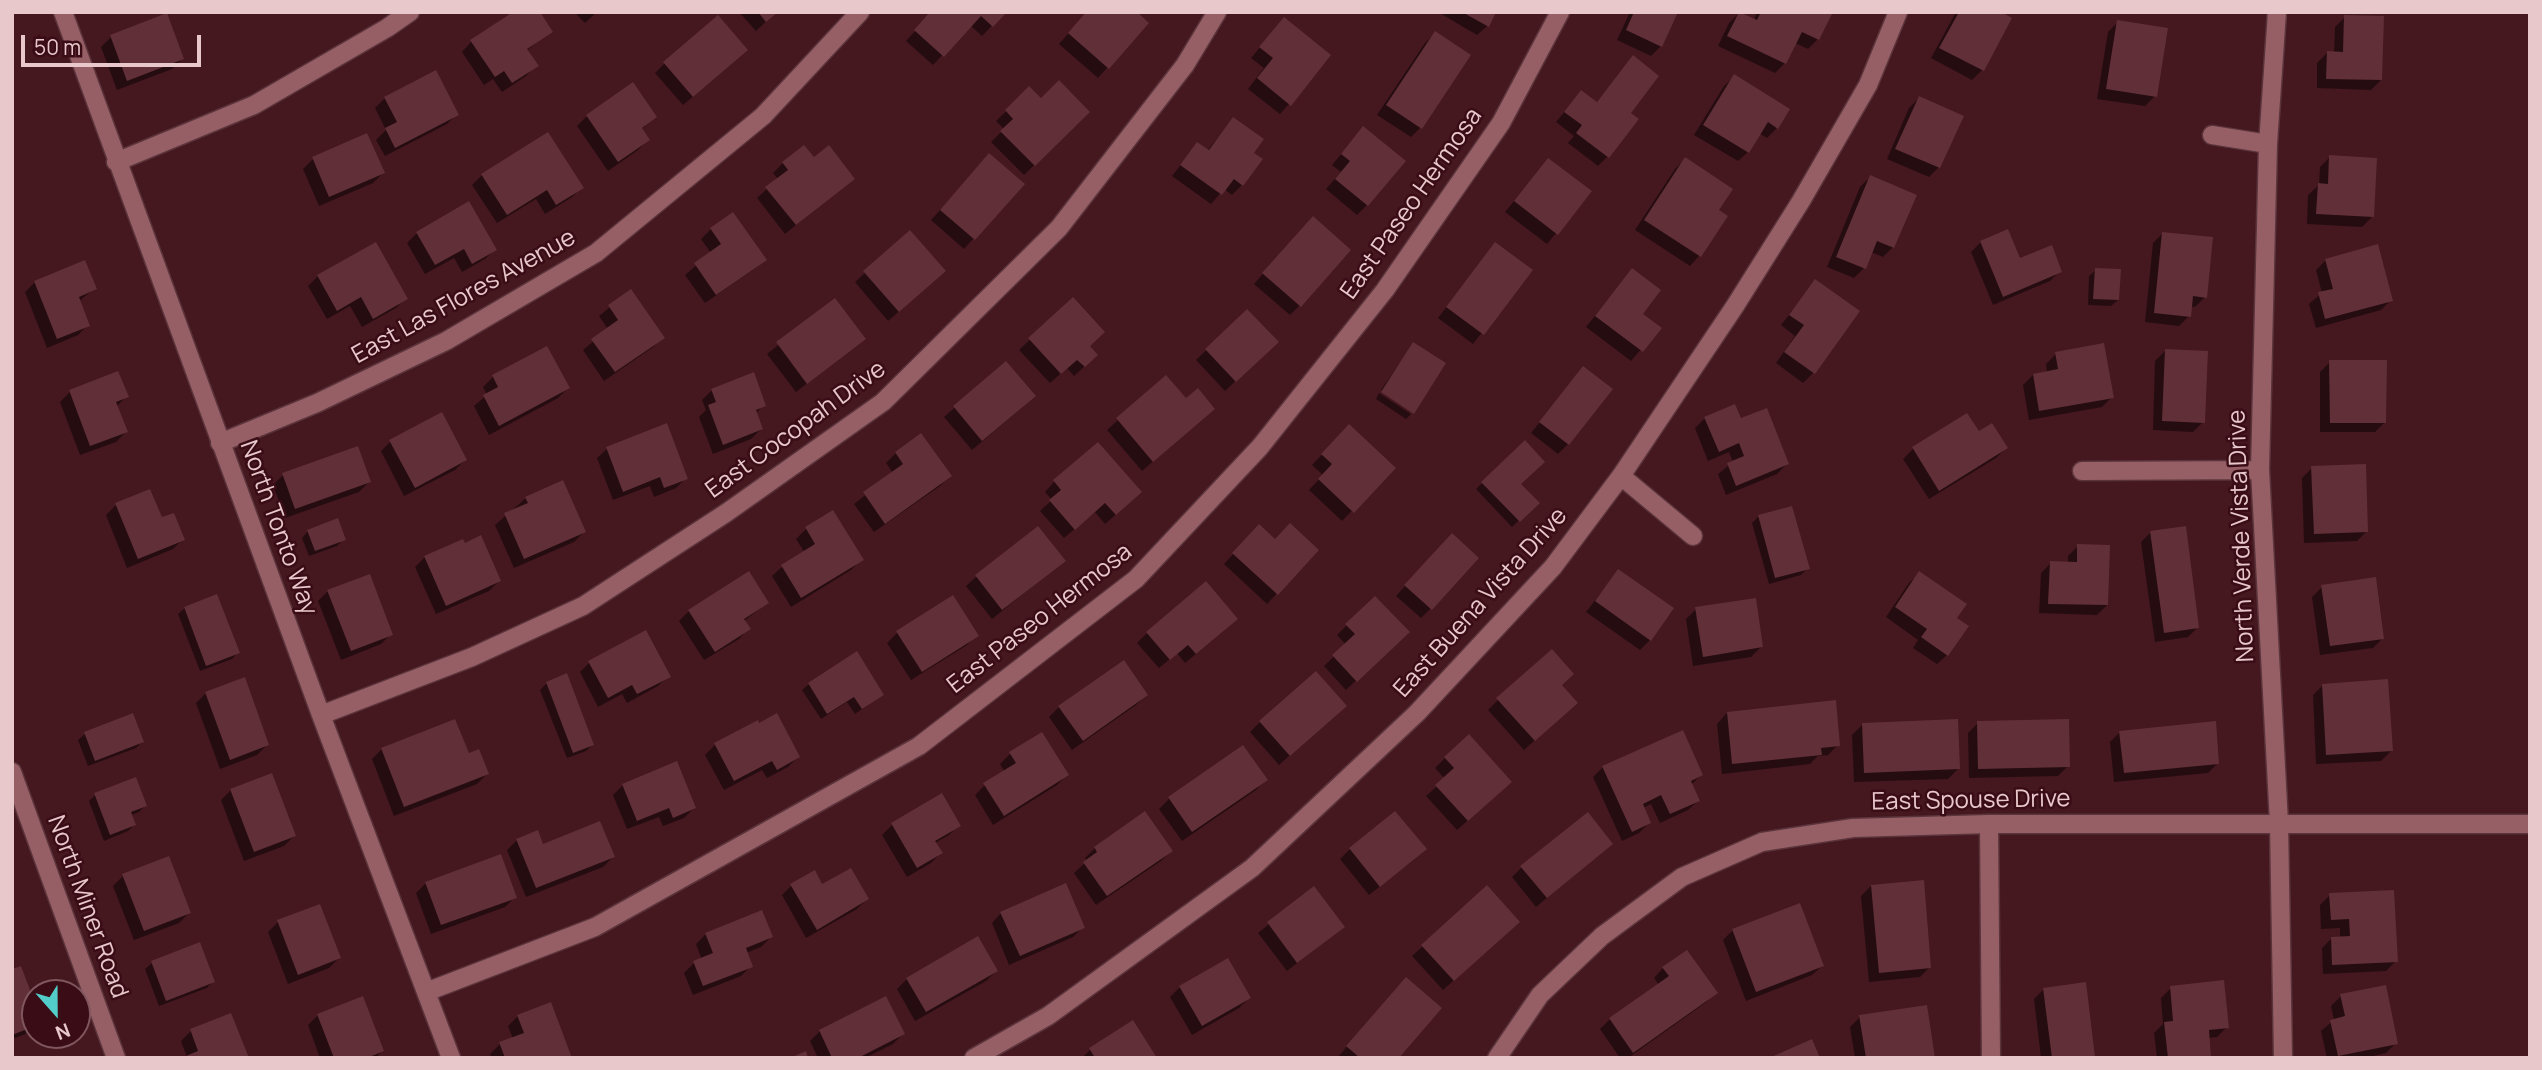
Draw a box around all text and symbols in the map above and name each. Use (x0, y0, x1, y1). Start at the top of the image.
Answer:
scale bar (24, 21, 205, 65)
text: 50 m (34, 33, 81, 61)
street label: East Paseo Hermosa (1335, 103, 1489, 305)
street label: East Las Flores Avenue (347, 224, 581, 370)
street label: East Cocopah Drive (700, 355, 892, 505)
street label: North Verde Vista Drive (2223, 409, 2261, 663)
street label: North Tonto Way (233, 437, 323, 619)
street label: East Buena Vista Drive (1388, 502, 1574, 704)
street label: East Paseo Hermosa (942, 538, 1138, 700)
street label: East Spouse Drive (1871, 785, 2071, 817)
street label: North Miner Road (41, 812, 133, 1002)
north arrow (21, 979, 91, 1049)
text: N (52, 1017, 74, 1046)

